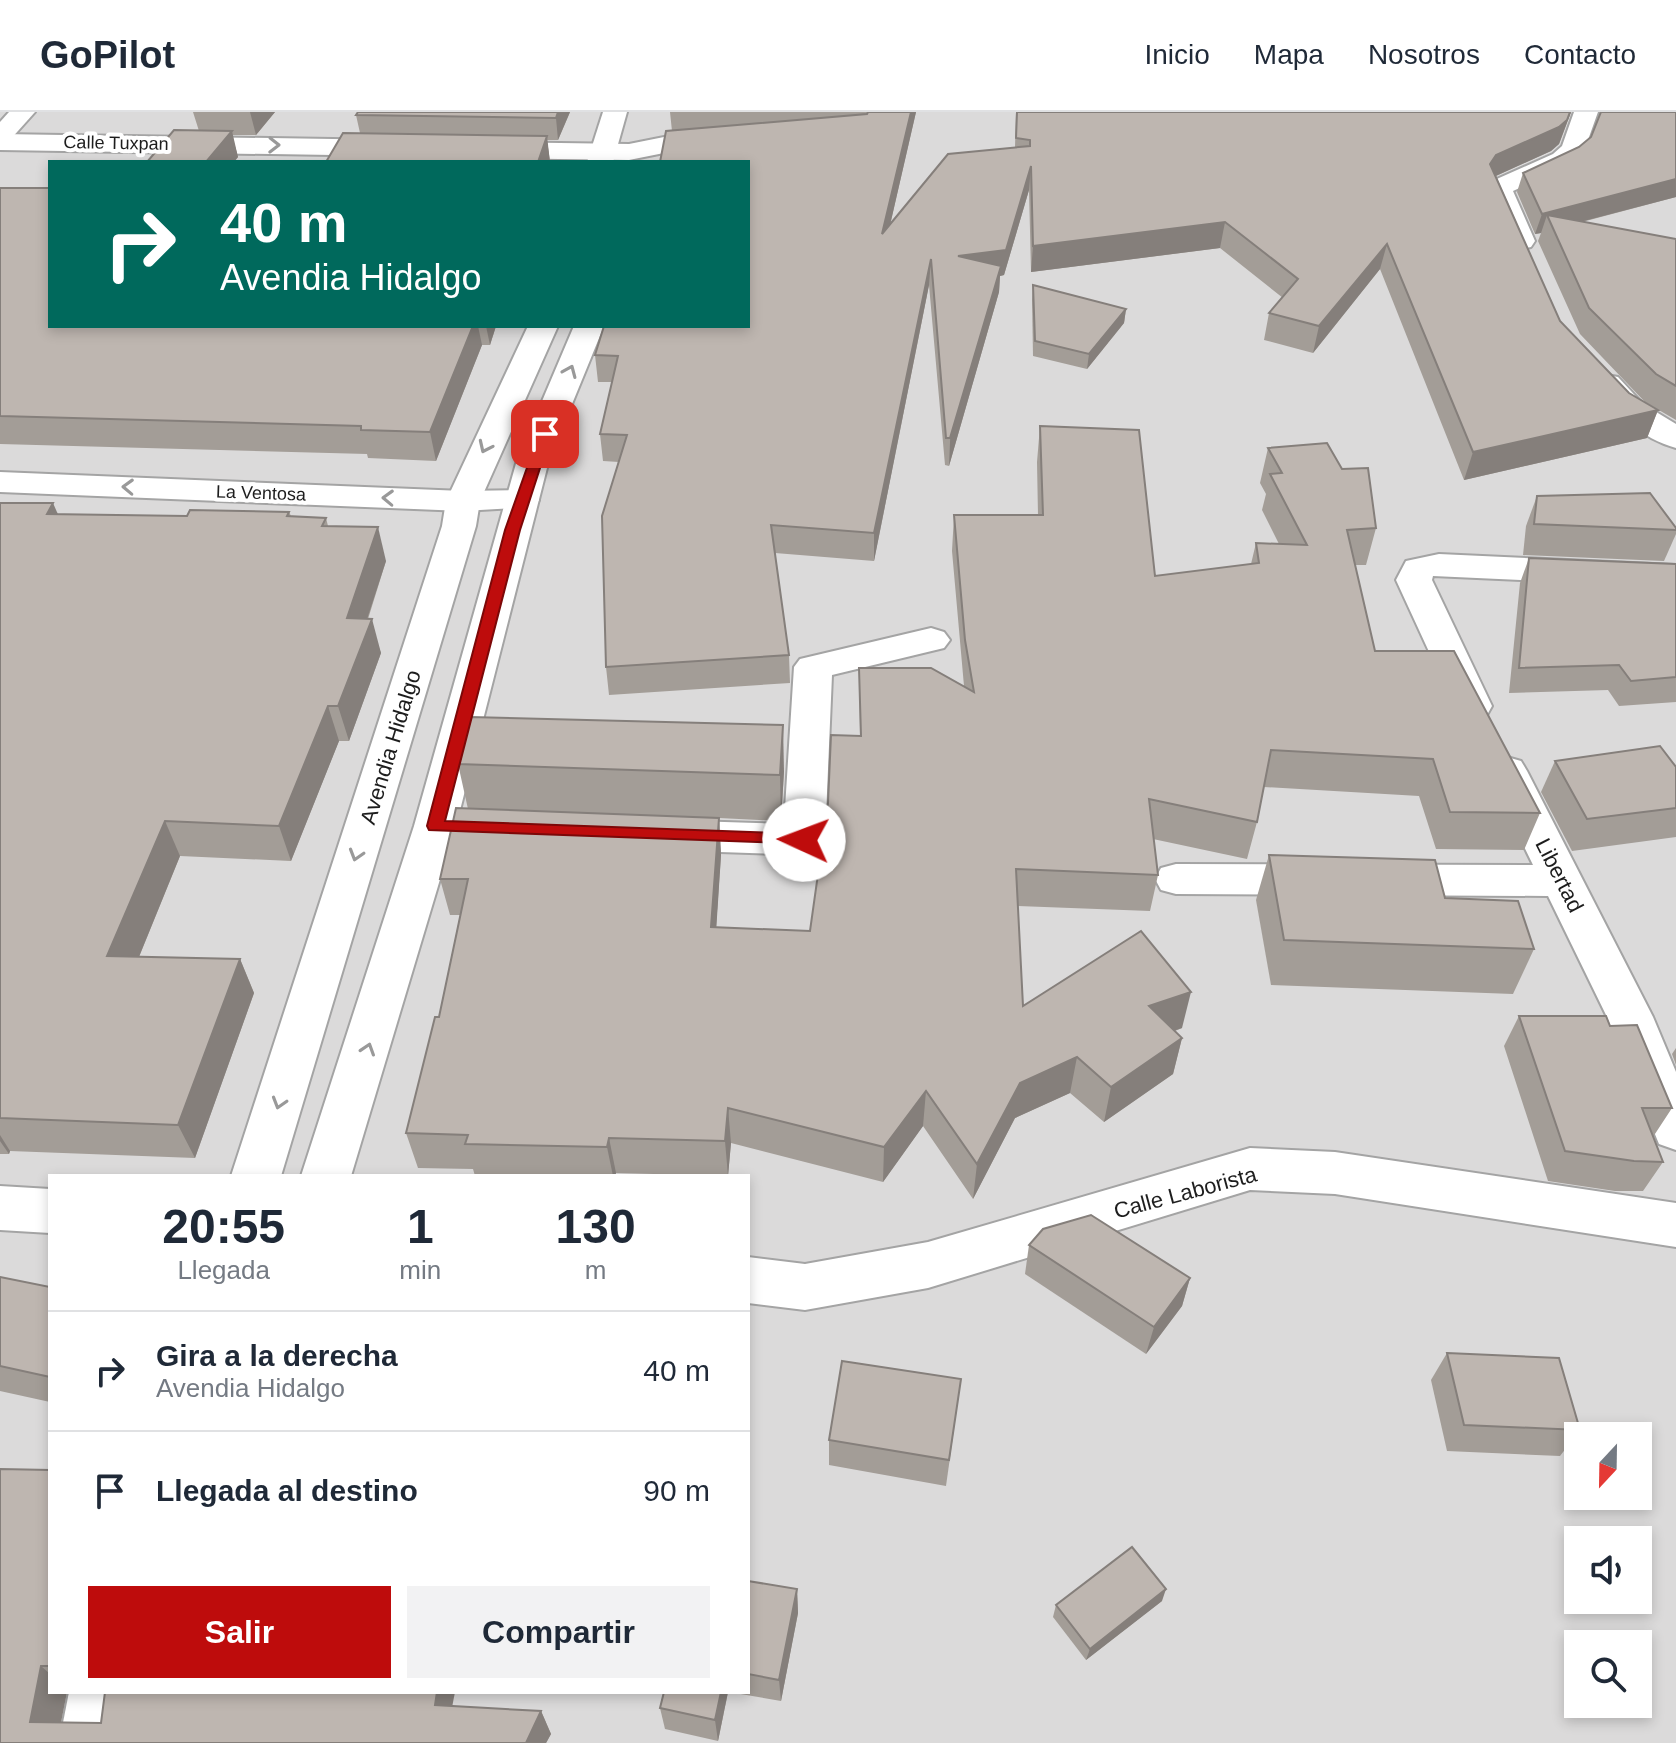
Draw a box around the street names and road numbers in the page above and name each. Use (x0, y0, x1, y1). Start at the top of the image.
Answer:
street label: Calle Tuxpan (63, 132, 169, 154)
street label: La Ventosa (216, 481, 307, 505)
street label: Avendia Hidalgo (355, 667, 426, 827)
street label: Libertad (1530, 834, 1589, 916)
street label: Calle Laborista (1111, 1161, 1260, 1224)

